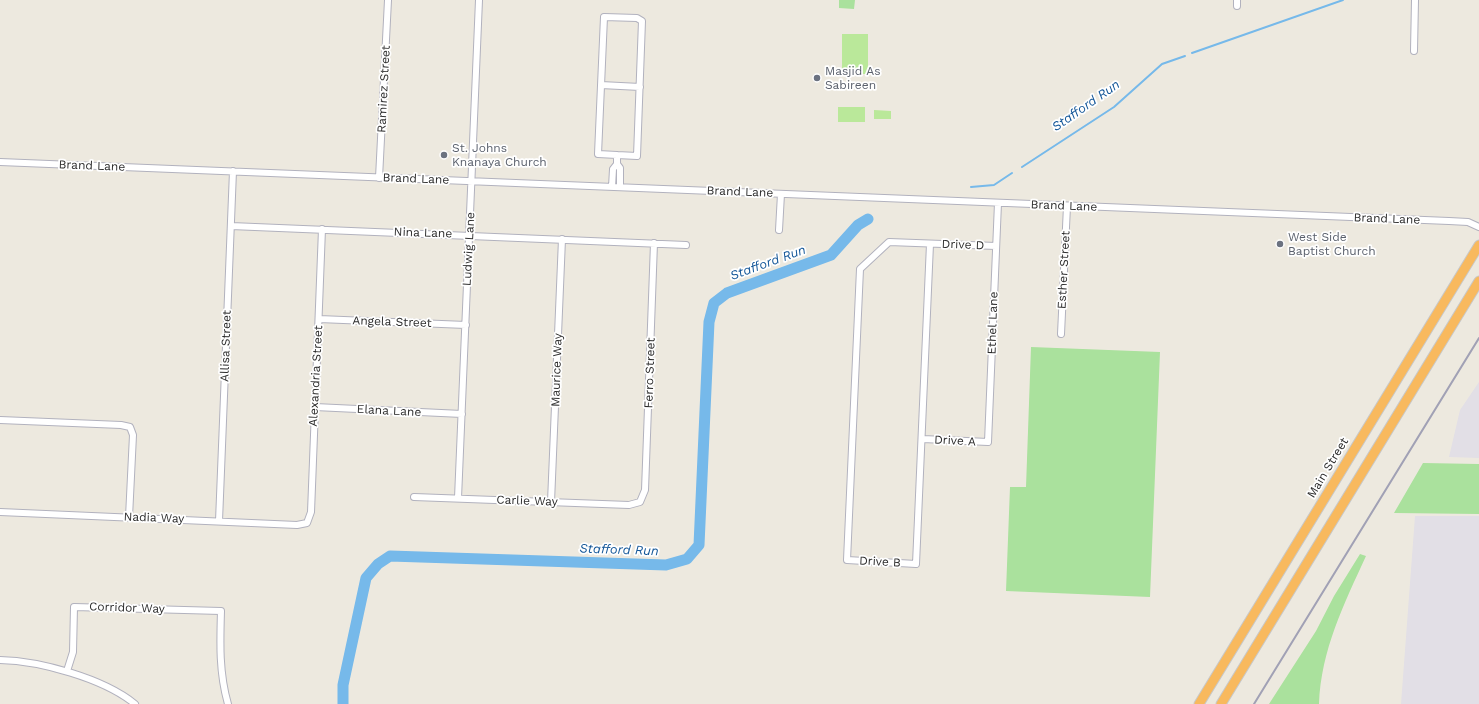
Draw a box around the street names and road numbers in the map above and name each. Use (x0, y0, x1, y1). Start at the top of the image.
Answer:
street label: Ramirez Street (375, 45, 393, 133)
street label: Brand Lane (58, 158, 126, 174)
street label: Brand Lane (382, 171, 450, 187)
street label: Brand Lane (706, 184, 774, 200)
street label: Brand Lane (1030, 198, 1098, 214)
street label: Brand Lane (1353, 211, 1421, 227)
street label: Ludwig Lane (460, 212, 478, 286)
street label: Nina Lane (393, 225, 453, 241)
street label: Esther Street (1055, 230, 1073, 310)
street label: Drive D (941, 237, 985, 253)
street label: Ethel Lane (985, 291, 1001, 355)
street label: Allisa Street (218, 310, 234, 382)
street label: Angela Street (352, 313, 432, 331)
street label: Alexandria Street (306, 325, 326, 427)
street label: Maurice Way (549, 333, 565, 407)
street label: Ferro Street (642, 337, 658, 409)
street label: Elana Lane (356, 402, 422, 420)
street label: Drive A (934, 433, 976, 449)
street label: Main Street (1304, 435, 1352, 501)
street label: Carlie Way (496, 493, 558, 509)
street label: Nadia Way (123, 510, 185, 526)
street label: Drive B (859, 554, 901, 570)
street label: Corridor Way (89, 599, 165, 617)

